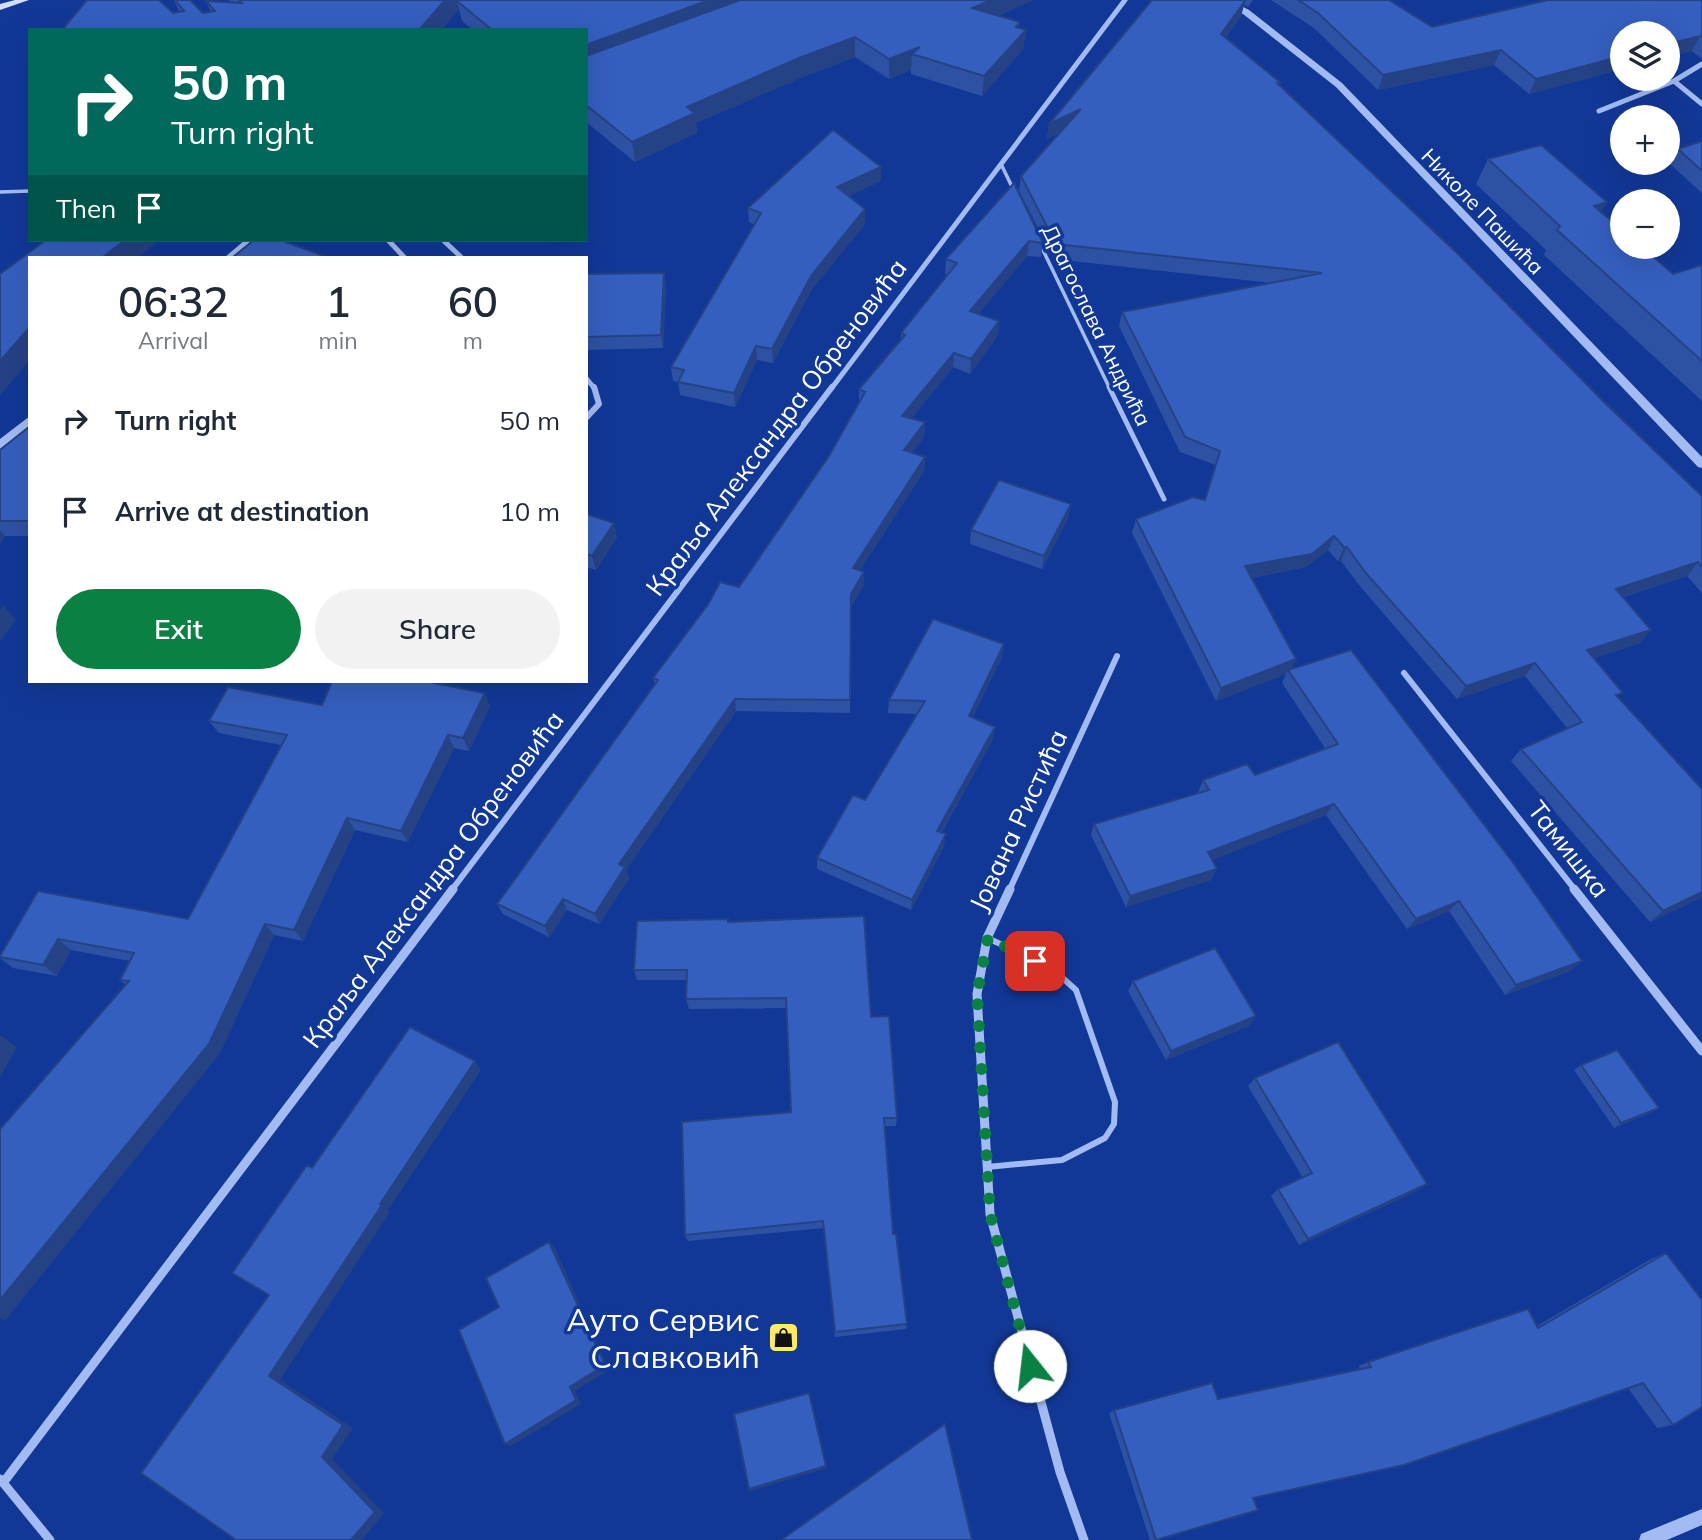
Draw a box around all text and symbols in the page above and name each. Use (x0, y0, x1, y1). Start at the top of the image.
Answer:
map controls (1610, 21, 1680, 259)
button: layers (1610, 21, 1680, 91)
text: 50 m (171, 51, 287, 112)
icon: right (56, 56, 147, 147)
button: + (1610, 105, 1680, 175)
text: Turn right (171, 112, 314, 152)
street label: Николе Пашића (1416, 143, 1550, 279)
icon: arrive (130, 189, 168, 227)
button: − (1610, 189, 1680, 259)
text: Then (56, 192, 116, 225)
street label: Драгослава Андрића (1037, 220, 1157, 430)
street label: Краља Александра Обреновића (638, 252, 914, 602)
text: 06:32 (118, 275, 229, 328)
text: 1 (326, 275, 351, 328)
text: 60 (448, 275, 498, 328)
text: Arrival (138, 326, 208, 355)
text: min (319, 326, 358, 355)
text: m (463, 326, 483, 355)
icon: right (56, 402, 94, 440)
text: Turn right (115, 404, 236, 437)
text: 50 m (499, 404, 560, 437)
icon: arrive (56, 493, 94, 531)
text: Arrive at destination (115, 495, 370, 528)
text: 10 m (499, 495, 560, 528)
button: Exit (56, 589, 301, 669)
button: Share (315, 589, 560, 669)
street label: Краља Александра Обреновића (295, 704, 571, 1054)
street label: Јована Ристића (962, 724, 1074, 916)
street label: Тамишка (1521, 794, 1617, 904)
pin (1005, 931, 1065, 991)
icon: arrive (1016, 942, 1054, 980)
place label: Ауто Сервис Славковић (566, 1299, 760, 1376)
shop icon: Ауто Сервис Славковић (766, 1320, 800, 1354)
position arrow (993, 1329, 1067, 1403)

